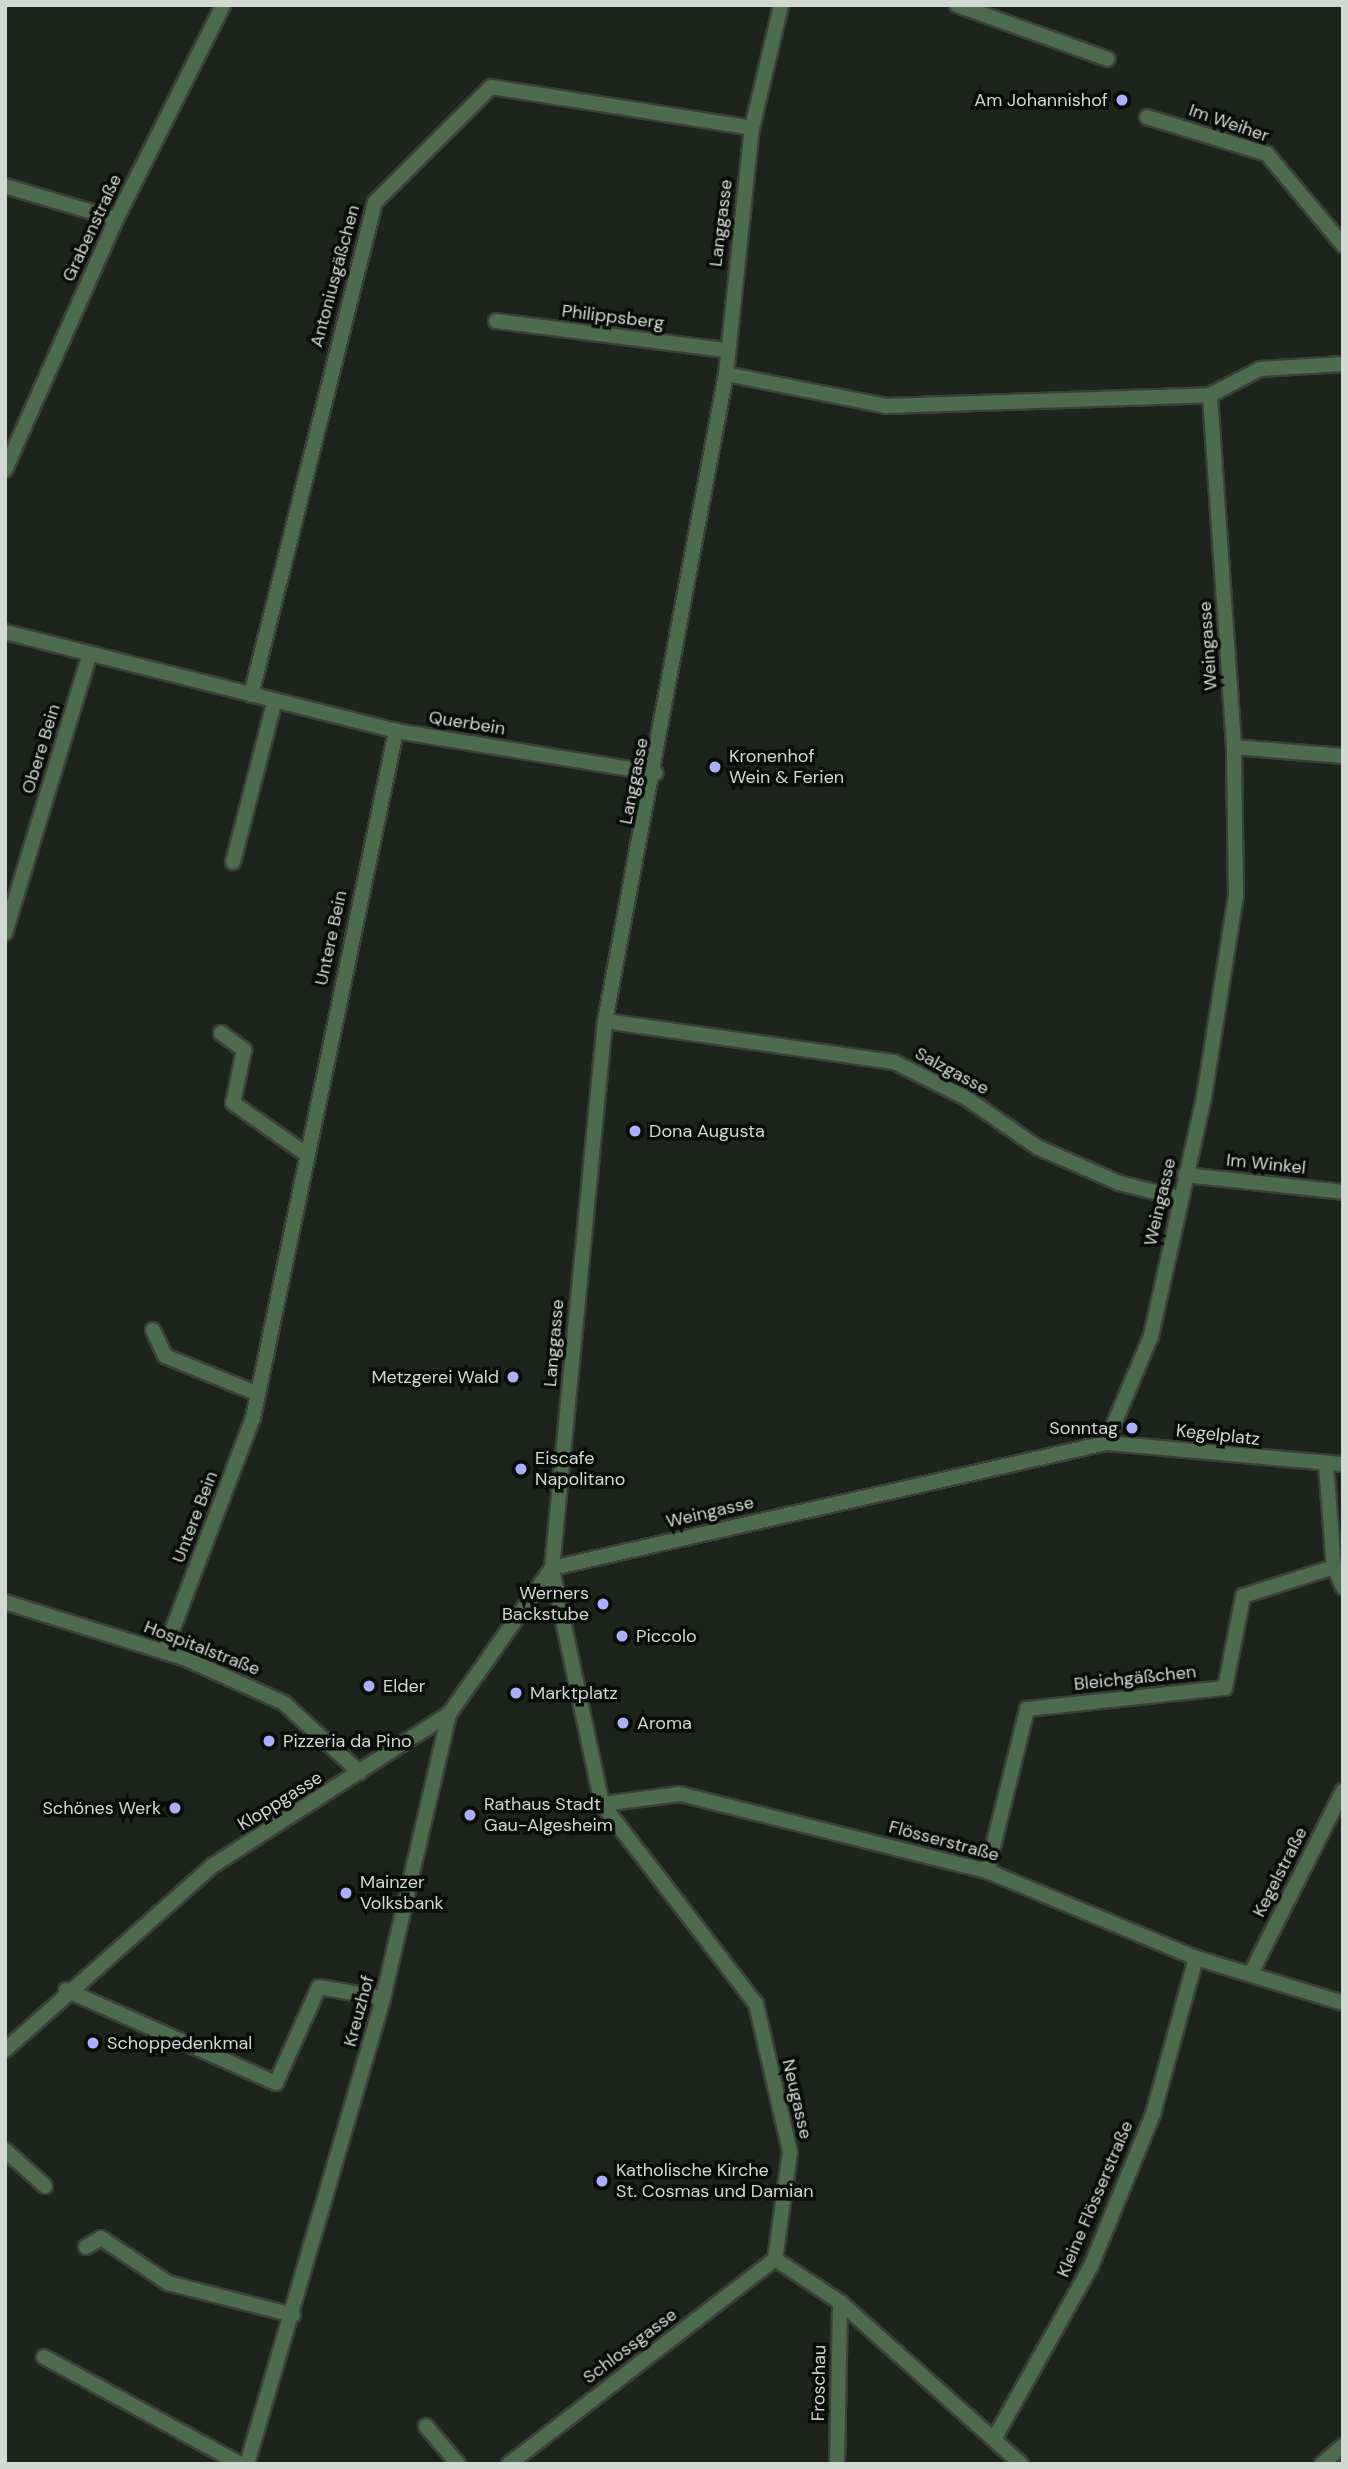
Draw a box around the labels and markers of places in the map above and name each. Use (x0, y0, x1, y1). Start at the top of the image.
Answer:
place label: Am Johannishof (974, 89, 1108, 111)
marker: Am Johannishof (1114, 92, 1130, 108)
place label: Kronenhof Wein & Ferien (729, 746, 844, 788)
marker: Kronenhof Wein & Ferien (707, 759, 723, 775)
place label: Dona Augusta (649, 1120, 765, 1142)
marker: Dona Augusta (627, 1123, 643, 1139)
place label: Metzgerei Wald (371, 1366, 499, 1388)
marker: Metzgerei Wald (505, 1369, 521, 1385)
place label: Sonntag (1049, 1417, 1118, 1439)
marker: Sonntag (1124, 1420, 1140, 1436)
place label: Eiscafe Napolitano (535, 1448, 625, 1490)
marker: Eiscafe Napolitano (513, 1461, 529, 1477)
place label: Werners Backstube (502, 1583, 589, 1626)
marker: Werners Backstube (595, 1596, 611, 1612)
place label: Piccolo (636, 1625, 697, 1647)
marker: Piccolo (614, 1628, 630, 1644)
place label: Elder (383, 1675, 425, 1697)
marker: Elder (361, 1678, 377, 1694)
place label: Marktplatz (530, 1682, 618, 1704)
marker: Marktplatz (508, 1685, 524, 1701)
place label: Aroma (637, 1712, 692, 1734)
marker: Aroma (615, 1715, 631, 1731)
place label: Pizzeria da Pino (283, 1730, 412, 1752)
marker: Pizzeria da Pino (261, 1733, 277, 1749)
place label: Rathaus Stadt Gau-Algesheim (484, 1794, 613, 1836)
place label: Schönes Werk (42, 1797, 161, 1819)
marker: Schönes Werk (167, 1800, 183, 1816)
marker: Rathaus Stadt Gau-Algesheim (462, 1807, 478, 1823)
place label: Mainzer Volksbank (360, 1872, 444, 1914)
marker: Mainzer Volksbank (338, 1885, 354, 1901)
place label: Schoppedenkmal (107, 2032, 252, 2054)
marker: Schoppedenkmal (85, 2035, 101, 2051)
place label: Katholische Kirche St. Cosmas und Damian (616, 2160, 813, 2202)
marker: Katholische Kirche St. Cosmas und Damian (594, 2173, 610, 2189)

